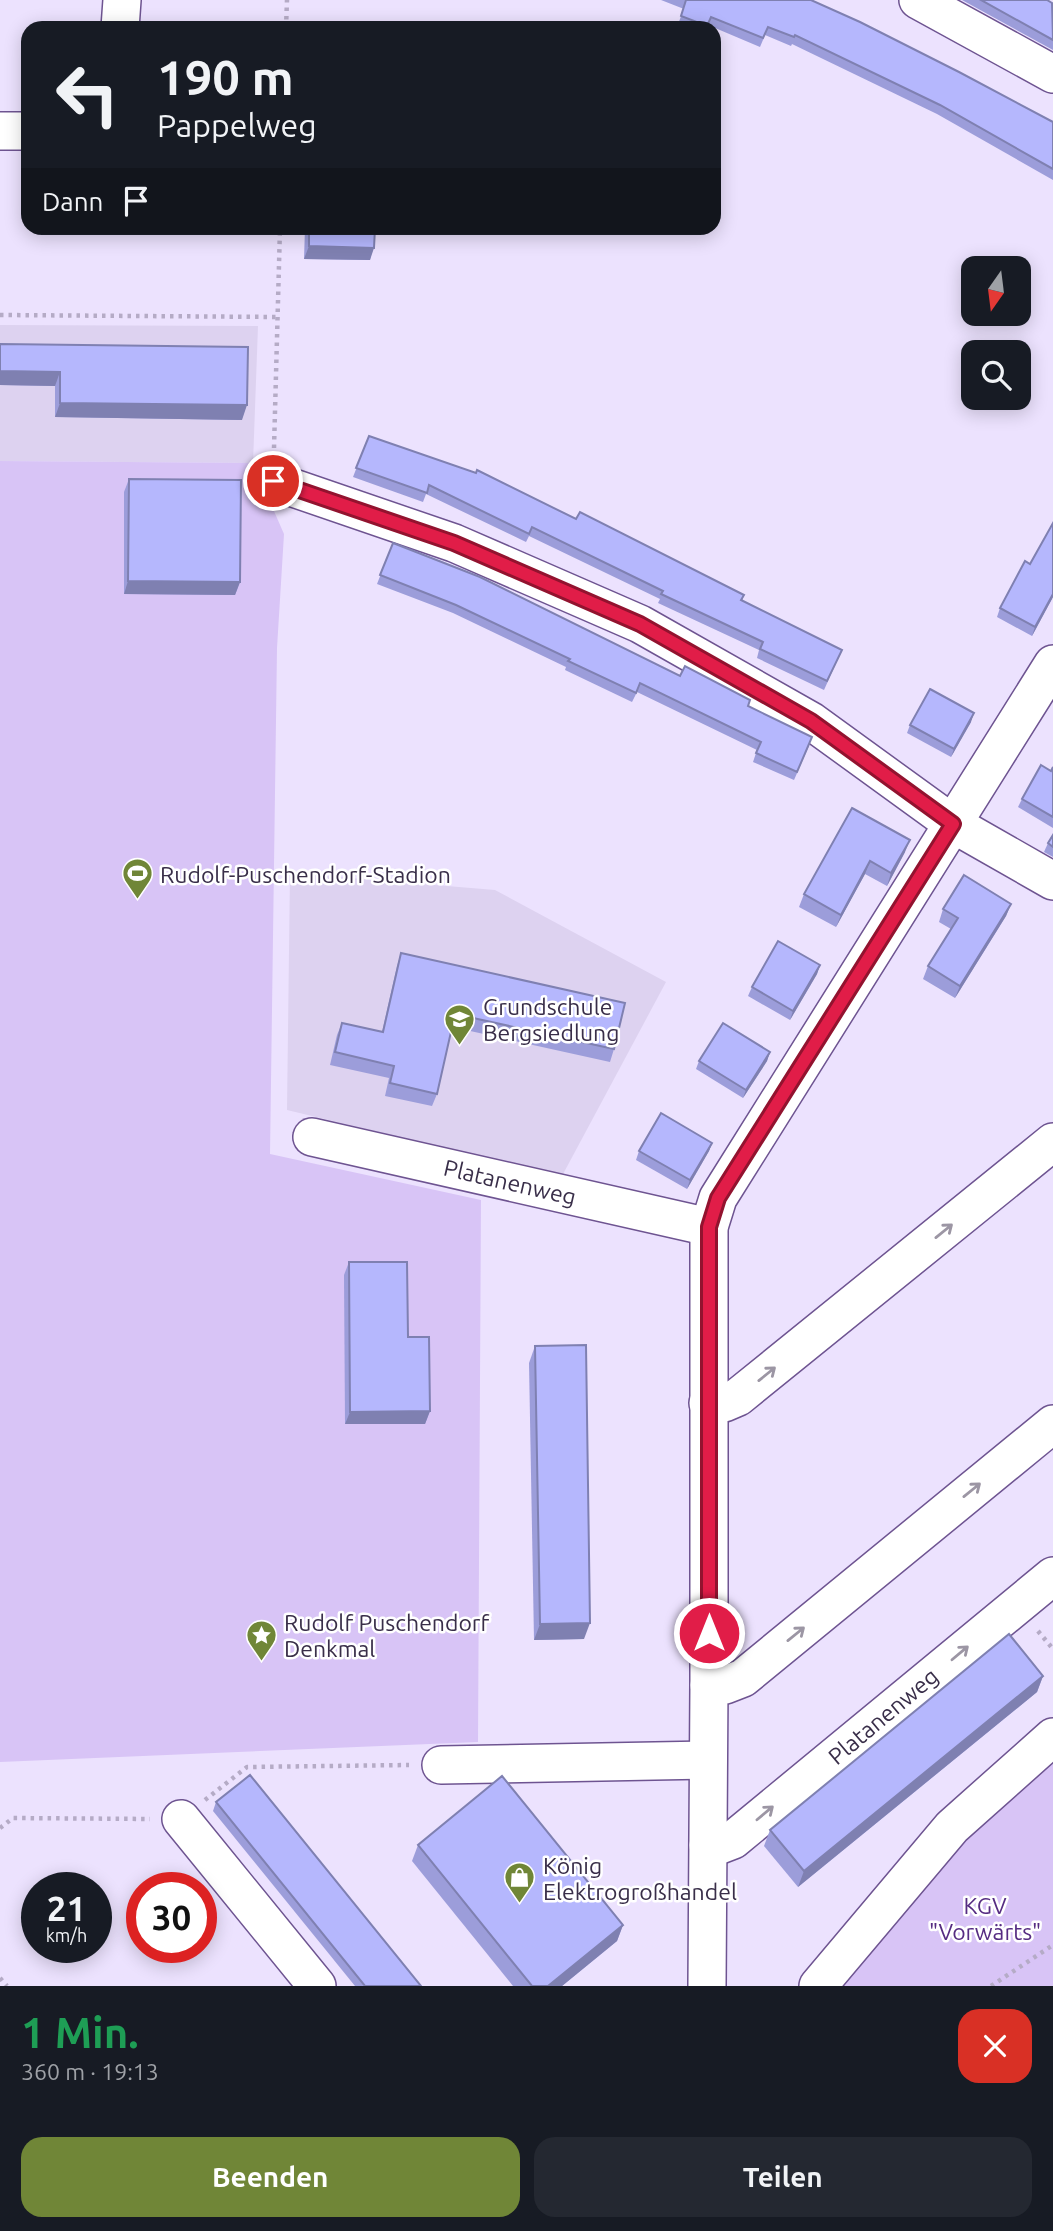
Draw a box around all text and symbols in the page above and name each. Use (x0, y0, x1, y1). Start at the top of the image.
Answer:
icon: left (42, 49, 133, 140)
text: 190 m (157, 49, 294, 104)
text: Pappelweg (157, 107, 317, 143)
icon: arrive (117, 182, 155, 220)
text: Dann (42, 187, 103, 216)
north arrow (961, 256, 1031, 326)
map controls (961, 256, 1031, 410)
button: search (961, 340, 1031, 410)
pin (243, 451, 303, 511)
icon: arrive (254, 462, 292, 500)
sports icon: Rudolf-Puschendorf-Stadion (120, 857, 154, 901)
place label: Rudolf-Puschendorf-Stadion (160, 862, 451, 887)
place label: Grundschule Bergsiedlung (483, 994, 619, 1045)
school or university icon: Grundschule Bergsiedlung (443, 1002, 477, 1046)
street label: Platanenweg (441, 1155, 579, 1209)
one-way arrow (934, 1223, 952, 1238)
one-way arrow (757, 1366, 775, 1382)
one-way arrow (962, 1483, 980, 1498)
position arrow (672, 1596, 746, 1670)
place label: Rudolf Puschendorf Denkmal (284, 1610, 490, 1661)
place icon: Rudolf Puschendorf Denkmal (244, 1618, 278, 1662)
one-way arrow (786, 1627, 804, 1642)
one-way arrow (950, 1645, 968, 1661)
street label: Platanenweg (823, 1663, 943, 1769)
one-way arrow (756, 1805, 774, 1821)
place label: König Elektrogroßhandel (543, 1853, 737, 1904)
shop icon: König Elektrogroßhandel (503, 1861, 537, 1905)
speed limit sign: 30 (126, 1872, 217, 1963)
text: 21 (47, 1888, 86, 1928)
park label: KGV "Vorwärts" (929, 1893, 1041, 1944)
text: km/h (46, 1925, 87, 1945)
text: 1 Min. (21, 2009, 139, 2056)
button: close (958, 2009, 1032, 2083)
text: 360 m · 19:13 (21, 2059, 159, 2084)
button: Beenden (21, 2137, 520, 2217)
button: Teilen (534, 2137, 1032, 2217)

